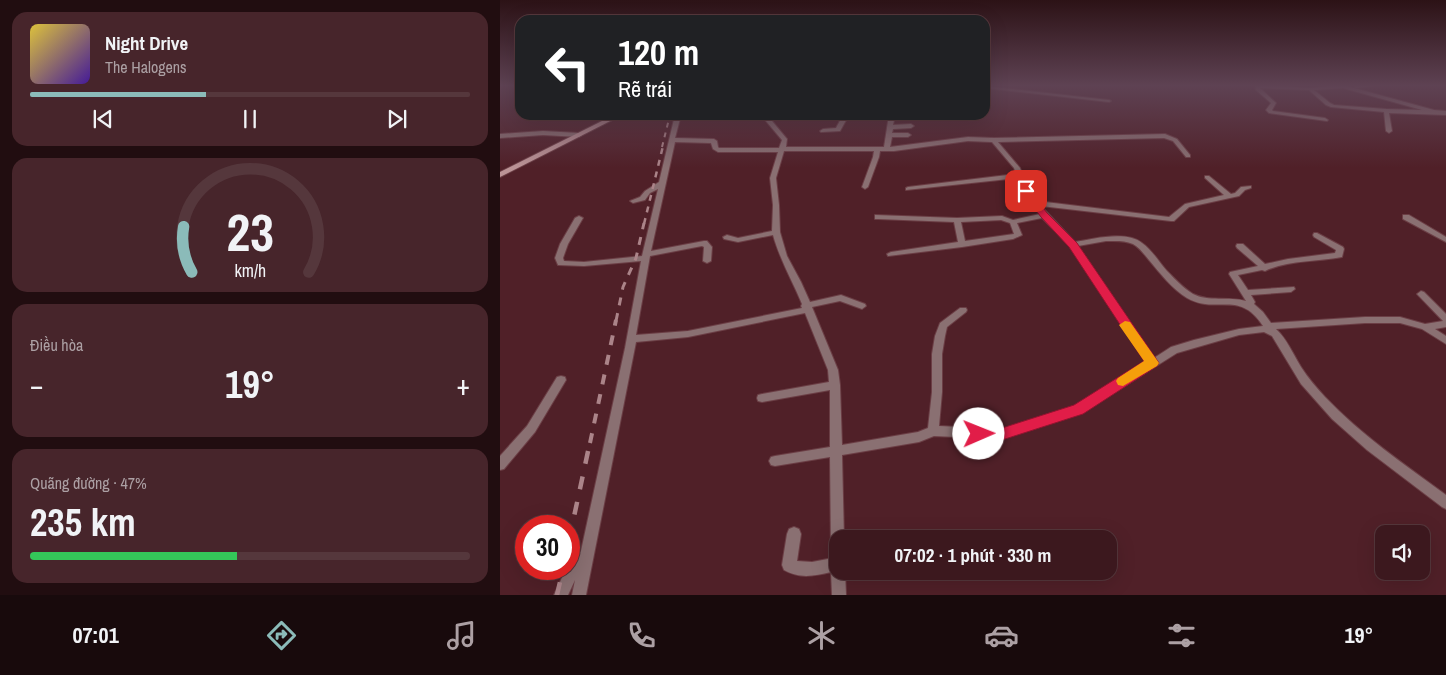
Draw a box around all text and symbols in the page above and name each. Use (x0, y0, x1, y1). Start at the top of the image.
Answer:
text: 120 m (618, 29, 699, 76)
text: Night Drive (105, 30, 188, 56)
icon: left (535, 35, 600, 100)
text: The Halogens (105, 56, 187, 78)
text: Rẽ trái (618, 74, 672, 104)
icon: previous (89, 105, 117, 133)
icon: pause (236, 105, 264, 133)
icon: next (383, 105, 411, 133)
pin (1005, 170, 1047, 212)
icon: arrive (1012, 177, 1040, 205)
text: 23 (226, 197, 274, 267)
text: km/h (234, 259, 266, 283)
text: Điều hòa (30, 334, 83, 356)
text: 19° (225, 359, 275, 410)
text: − (30, 366, 43, 404)
text: + (457, 366, 470, 404)
position arrow (952, 407, 1004, 459)
text: Quãng đường · 47% (30, 472, 147, 494)
text: 235 km (30, 497, 136, 548)
speed limit sign: 30 (515, 515, 580, 580)
map controls (1375, 525, 1430, 580)
button: sound (1375, 525, 1430, 580)
text: 07:02 · 1 phút · 330 m (895, 542, 1051, 568)
icon: directions (264, 618, 299, 653)
icon: music (444, 618, 479, 653)
icon: phone (624, 618, 659, 653)
icon: climate (804, 618, 839, 653)
icon: car (984, 618, 1019, 653)
icon: filters (1164, 618, 1199, 653)
text: 07:01 (73, 620, 119, 650)
text: 19° (1344, 620, 1373, 650)

